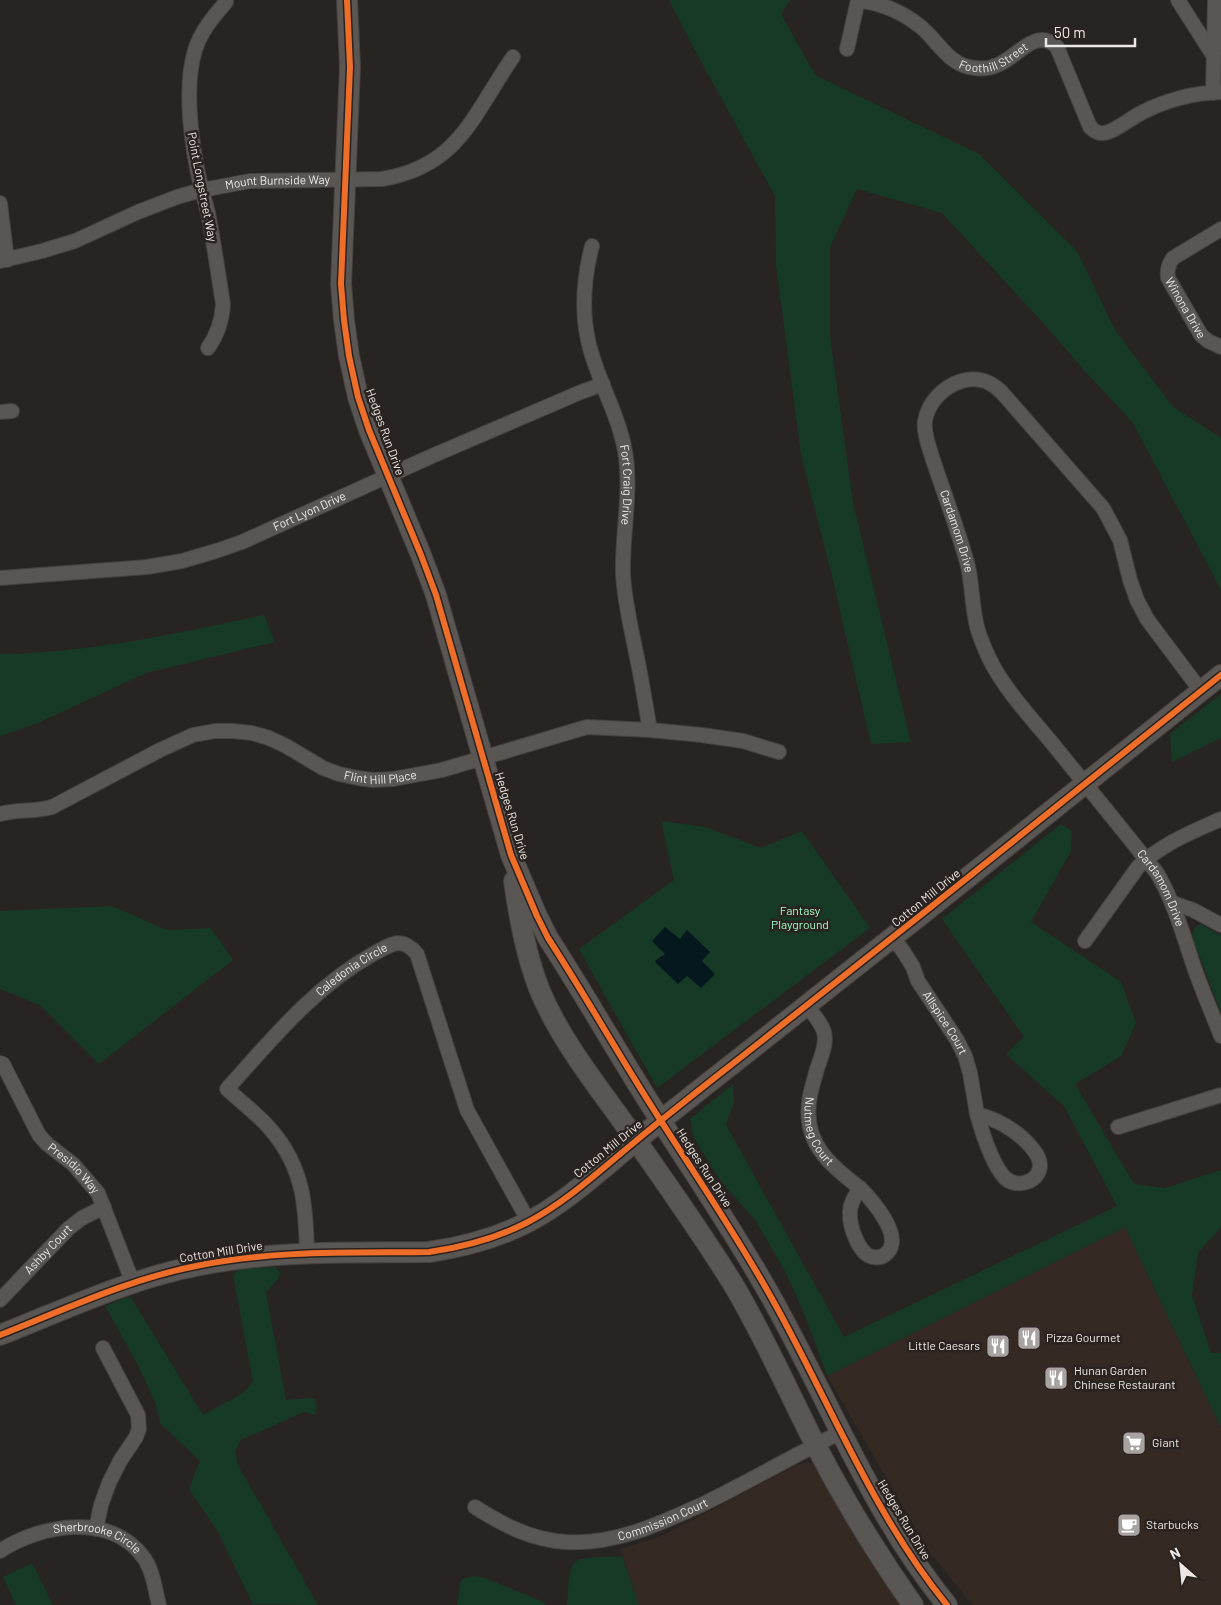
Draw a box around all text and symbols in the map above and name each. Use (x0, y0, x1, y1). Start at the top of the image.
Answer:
scale bar (1046, 15, 1135, 47)
text: 50 m (1054, 23, 1086, 41)
street label: Foothill Street (957, 39, 1030, 74)
street label: Point Longstreet Way (185, 131, 221, 243)
street label: Mount Burnside Way (224, 172, 331, 192)
street label: Winona Drive (1163, 274, 1209, 341)
street label: Hedges Run Drive (364, 386, 408, 477)
street label: Fort Craig Drive (618, 443, 636, 526)
street label: Fort Lyon Drive (271, 488, 348, 533)
street label: Cardamom Drive (938, 488, 977, 573)
street label: Flint Hill Place (343, 767, 418, 786)
street label: Hedges Run Drive (493, 770, 533, 861)
street label: Cardamom Drive (1135, 846, 1188, 928)
street label: Cotton Mill Drive (888, 865, 962, 929)
park label: Fantasy Playground (771, 903, 829, 931)
street label: Caledonia Circle (312, 939, 389, 998)
street label: Allspice Court (920, 988, 971, 1056)
street label: Nutmeg Court (802, 1096, 837, 1168)
street label: Cotton Mill Drive (570, 1116, 644, 1180)
street label: Hedges Run Drive (674, 1125, 736, 1209)
street label: Presidio Way (46, 1139, 103, 1196)
street label: Ashby Court (21, 1221, 75, 1276)
street label: Cotton Mill Drive (178, 1238, 263, 1264)
restaurant icon: Pizza Gourmet (1016, 1325, 1042, 1351)
place label: Pizza Gourmet (1046, 1330, 1121, 1344)
restaurant icon: Little Caesars (985, 1333, 1011, 1359)
place label: Little Caesars (908, 1338, 980, 1352)
place label: Hunan Garden Chinese Restaurant (1074, 1363, 1176, 1391)
restaurant icon: Hunan Garden Chinese Restaurant (1043, 1365, 1069, 1391)
supermarket icon: Giant (1121, 1430, 1147, 1456)
place label: Giant (1152, 1435, 1179, 1449)
street label: Hedges Run Drive (875, 1477, 934, 1562)
street label: Commission Court (616, 1495, 710, 1543)
cafe icon: Starbucks (1116, 1512, 1142, 1538)
place label: Starbucks (1146, 1517, 1199, 1531)
street label: Sherbrooke Circle (52, 1519, 145, 1556)
north arrow (1156, 1540, 1206, 1590)
text: N (1167, 1543, 1183, 1563)

